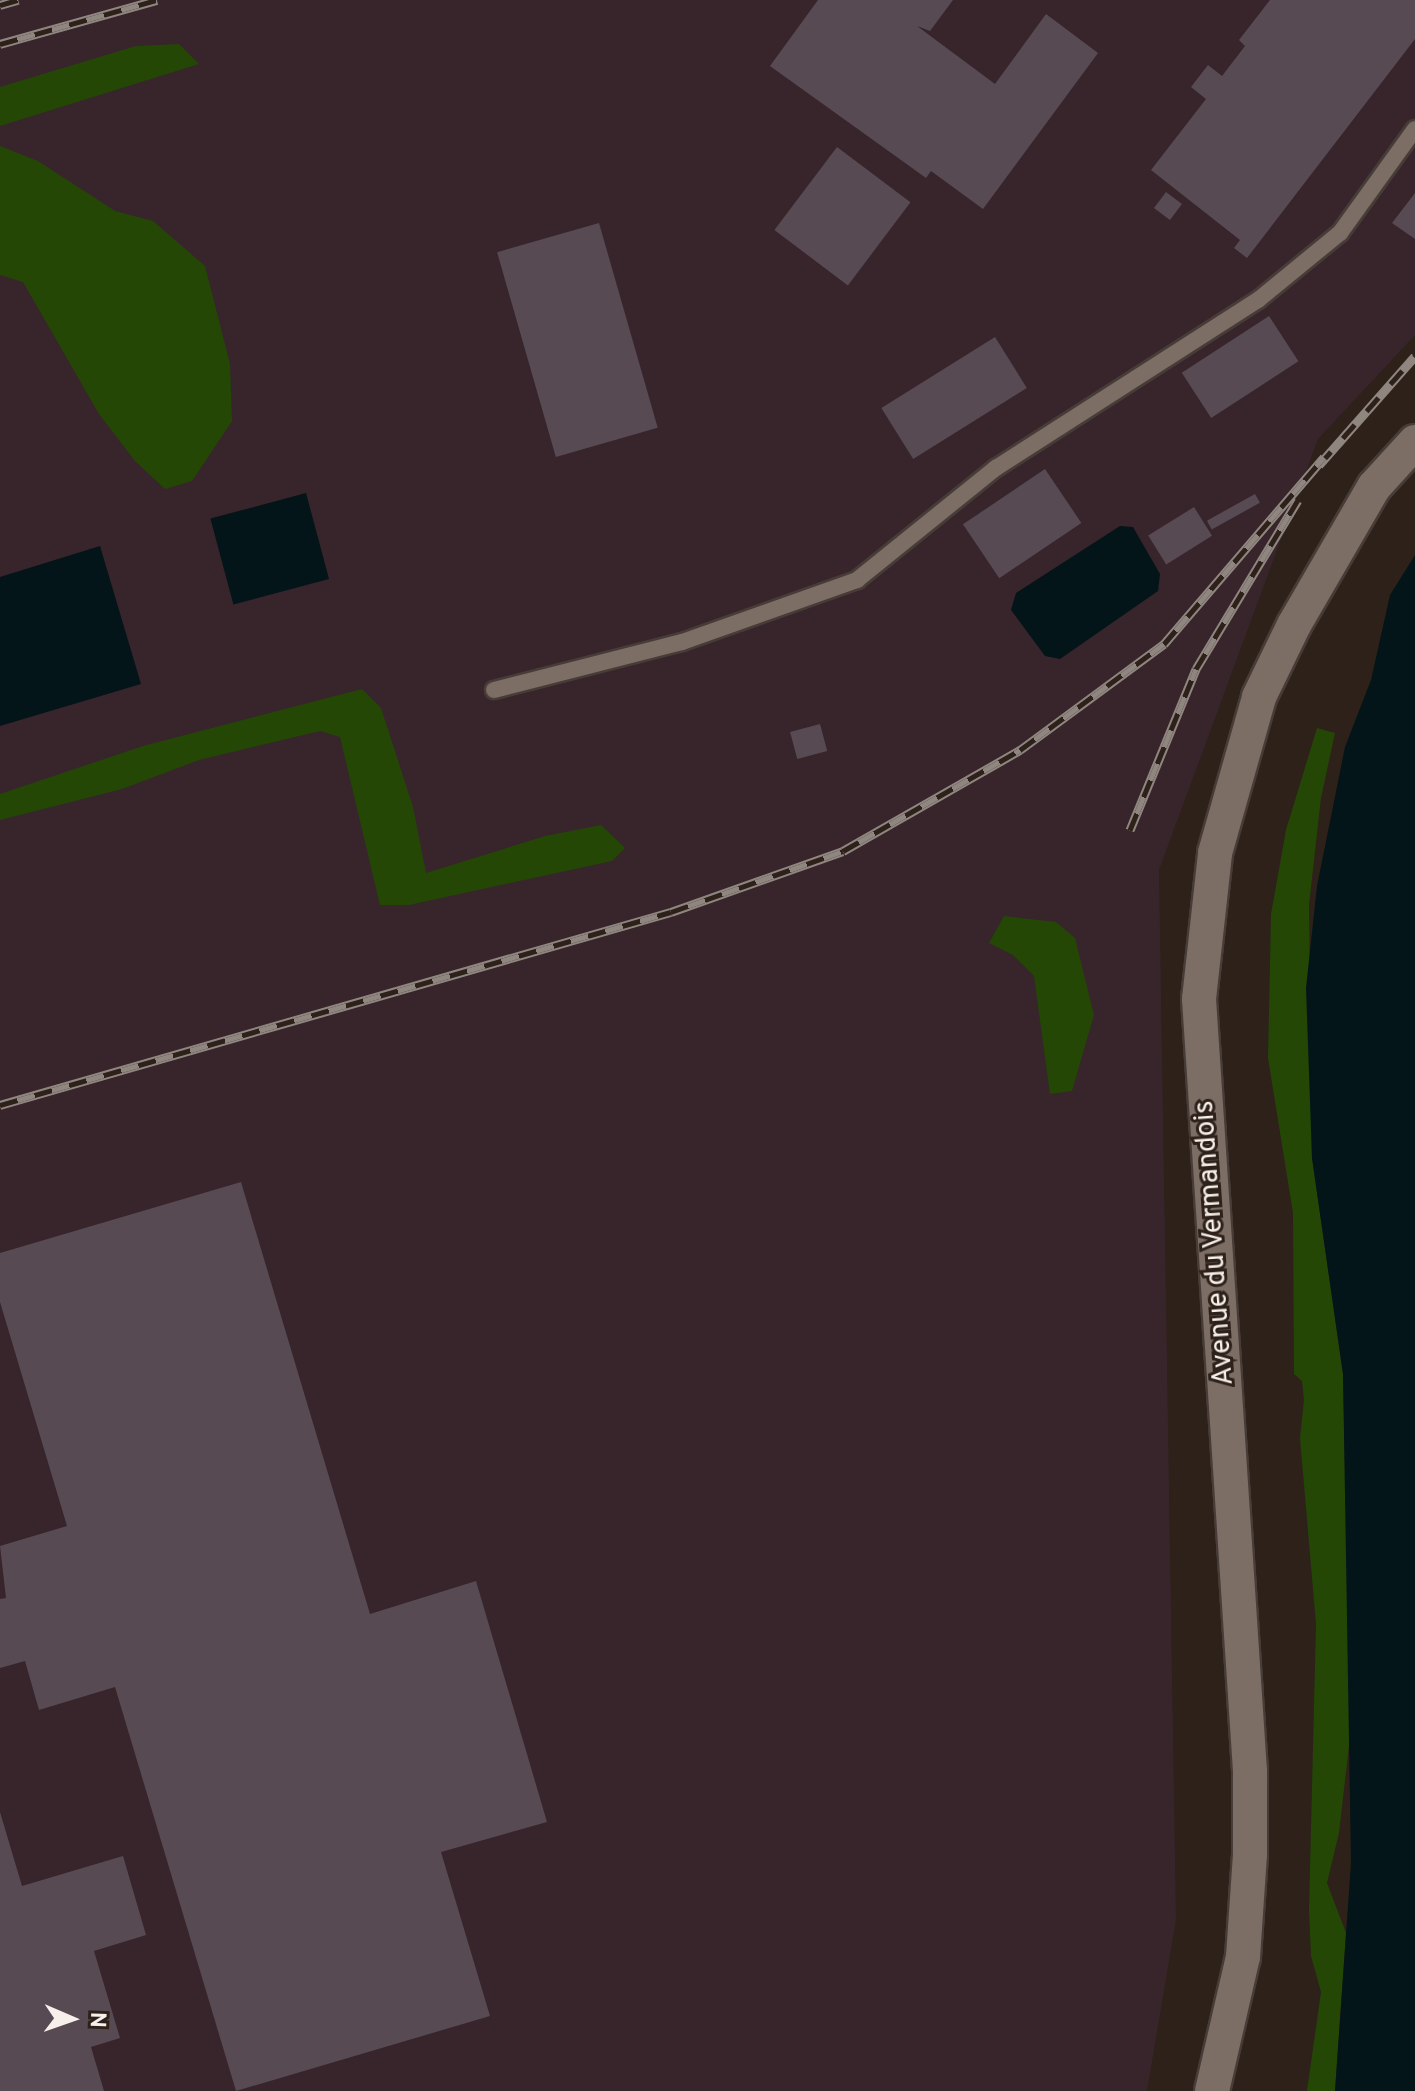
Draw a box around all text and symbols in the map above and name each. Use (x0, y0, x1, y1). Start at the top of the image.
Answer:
street label: Avenue du Vermandois (1188, 1099, 1242, 1387)
north arrow (32, 1979, 112, 2059)
text: N (83, 2011, 110, 2028)

